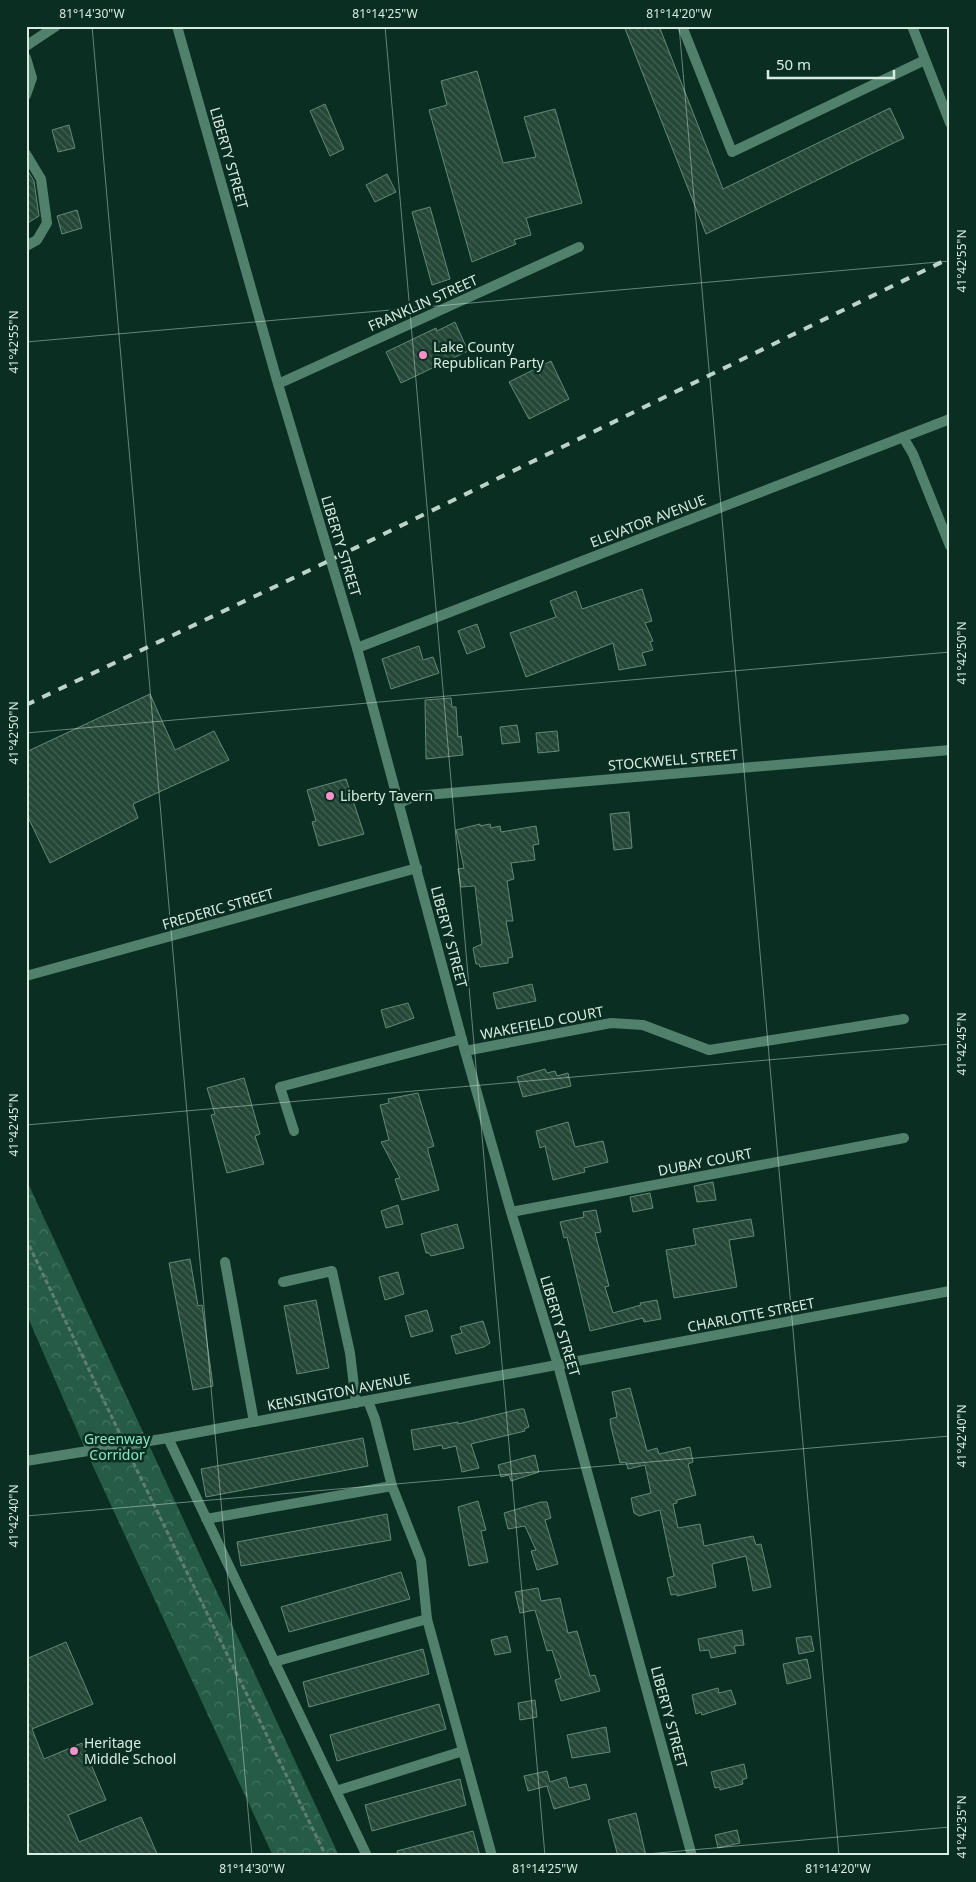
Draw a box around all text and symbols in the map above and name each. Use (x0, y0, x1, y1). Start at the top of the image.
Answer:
text: 81°14'30"W (59, 5, 125, 22)
text: 81°14'25"W (352, 5, 418, 22)
text: 81°14'20"W (646, 5, 712, 22)
scale bar (768, 48, 895, 80)
text: 50 m (776, 54, 811, 74)
street label: LIBERTY STREET (206, 105, 253, 211)
text: 41°42'55"N (953, 229, 970, 293)
street label: FRANKLIN STREET (365, 270, 481, 335)
text: 41°42'55"N (5, 310, 22, 374)
place label: Lake County Republican Party (433, 337, 545, 372)
marker: Lake County Republican Party (417, 349, 429, 361)
street label: ELEVATOR AVENUE (587, 490, 709, 551)
street label: LIBERTY STREET (317, 493, 366, 599)
text: 41°42'50"N (953, 621, 970, 685)
text: 41°42'50"N (5, 701, 22, 765)
street label: STOCKWELL STREET (607, 744, 739, 775)
place label: Liberty Tavern (340, 786, 433, 805)
marker: Liberty Tavern (324, 790, 336, 802)
street label: FREDERIC STREET (160, 883, 276, 934)
street label: LIBERTY STREET (427, 884, 472, 990)
street label: WAKEFIELD COURT (479, 1001, 605, 1044)
text: 41°42'45"N (953, 1012, 970, 1076)
text: 41°42'45"N (5, 1093, 22, 1157)
street label: DUBAY COURT (656, 1143, 754, 1180)
street label: LIBERTY STREET (536, 1273, 585, 1379)
street label: CHARLOTTE STREET (686, 1293, 816, 1336)
street label: KENSINGTON AVENUE (265, 1368, 413, 1415)
text: 41°42'40"N (953, 1404, 970, 1468)
park label: Greenway Corridor (84, 1429, 151, 1464)
text: 41°42'40"N (5, 1484, 22, 1548)
street label: LIBERTY STREET (647, 1664, 692, 1770)
place label: Heritage Middle School (84, 1733, 176, 1768)
marker: Heritage Middle School (68, 1745, 80, 1757)
text: 41°42'35"N (953, 1795, 970, 1859)
text: 81°14'30"W (219, 1860, 285, 1877)
text: 81°14'25"W (512, 1860, 578, 1877)
text: 81°14'20"W (805, 1860, 871, 1877)

